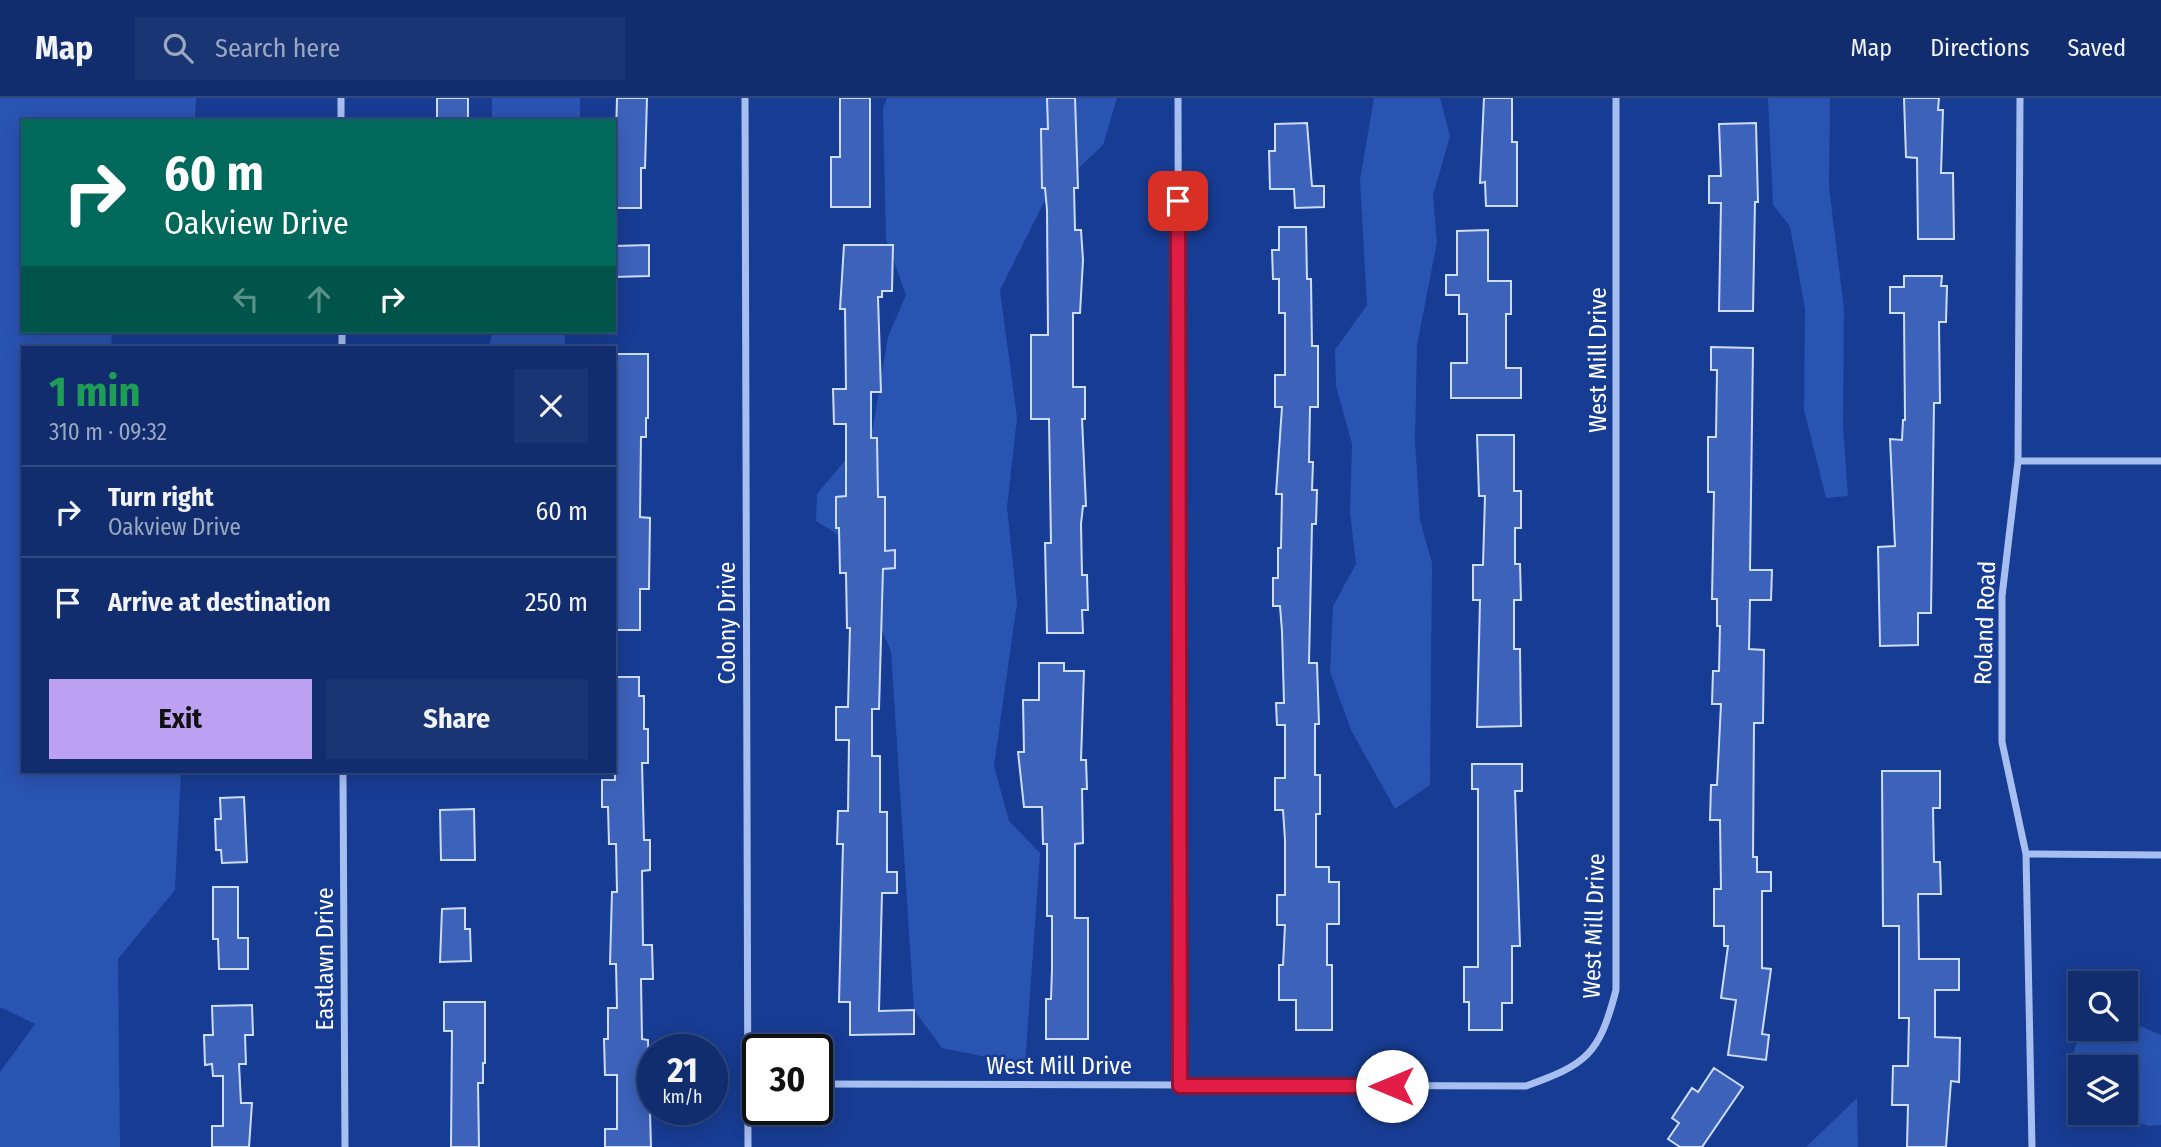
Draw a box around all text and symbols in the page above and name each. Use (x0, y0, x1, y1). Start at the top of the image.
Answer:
search box (135, 17, 625, 80)
text: Map (35, 28, 93, 68)
icon: search (159, 29, 197, 67)
text: Search here (215, 33, 340, 64)
text: Map (1851, 34, 1892, 62)
text: Directions (1930, 34, 2029, 62)
text: Saved (2067, 34, 2126, 62)
text: 60 m (164, 144, 264, 203)
icon: right (49, 147, 140, 238)
pin (1148, 171, 1208, 231)
icon: arrive (1159, 182, 1197, 220)
text: Oakview Drive (164, 204, 349, 242)
icon: left (227, 280, 265, 318)
icon: ahead (300, 280, 338, 318)
icon: right (373, 280, 411, 318)
street label: West Mill Drive (1584, 287, 1612, 433)
text: 1 min (49, 367, 140, 417)
button: close (514, 369, 588, 443)
text: 310 m · 09:32 (49, 418, 167, 446)
text: Turn right (108, 482, 214, 513)
icon: right (49, 493, 87, 531)
text: 60 m (535, 496, 588, 527)
text: Oakview Drive (108, 513, 241, 541)
street label: Roland Road (1969, 560, 2001, 686)
street label: Colony Drive (713, 562, 741, 684)
icon: arrive (49, 584, 87, 622)
text: Arrive at destination (108, 587, 331, 618)
text: 250 m (525, 587, 588, 618)
button: Exit (49, 679, 312, 759)
button: Share (326, 679, 588, 759)
street label: West Mill Drive (1577, 853, 1611, 999)
street label: Eastlawn Drive (311, 887, 339, 1031)
map controls (2068, 971, 2138, 1125)
button: search (2068, 971, 2138, 1041)
speed limit sign: 30 (742, 1034, 833, 1125)
text: 21 (667, 1049, 698, 1091)
position arrow (1355, 1049, 1429, 1123)
street label: West Mill Drive (986, 1052, 1132, 1080)
button: layers (2068, 1055, 2138, 1125)
text: km/h (662, 1086, 703, 1108)

